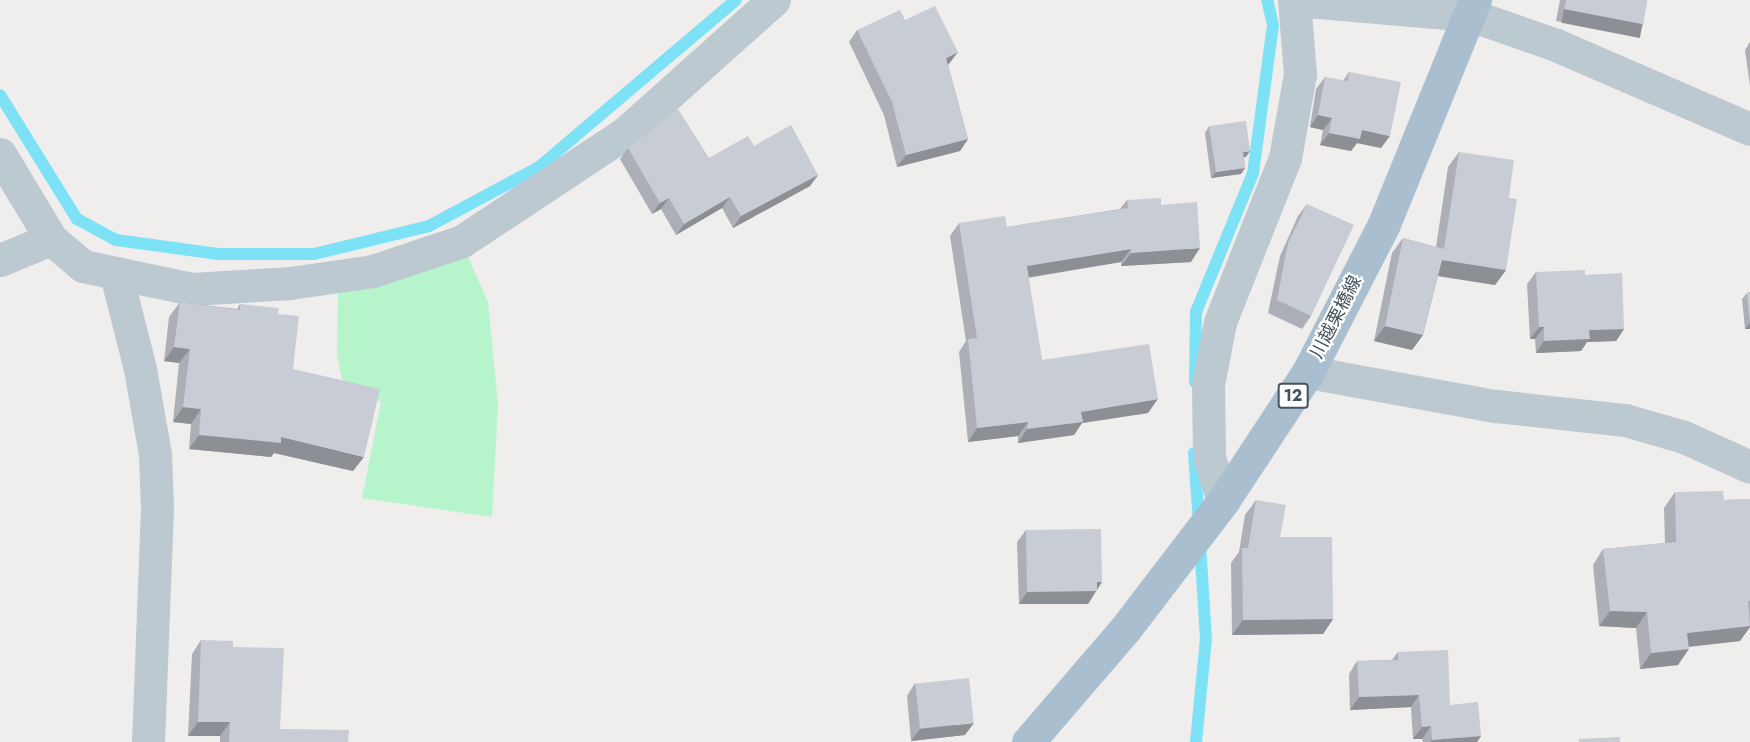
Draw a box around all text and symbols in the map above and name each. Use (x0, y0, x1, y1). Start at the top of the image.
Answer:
street label: 川越栗橋線 (1306, 272, 1366, 362)
road number: 12 (1276, 383, 1310, 409)

